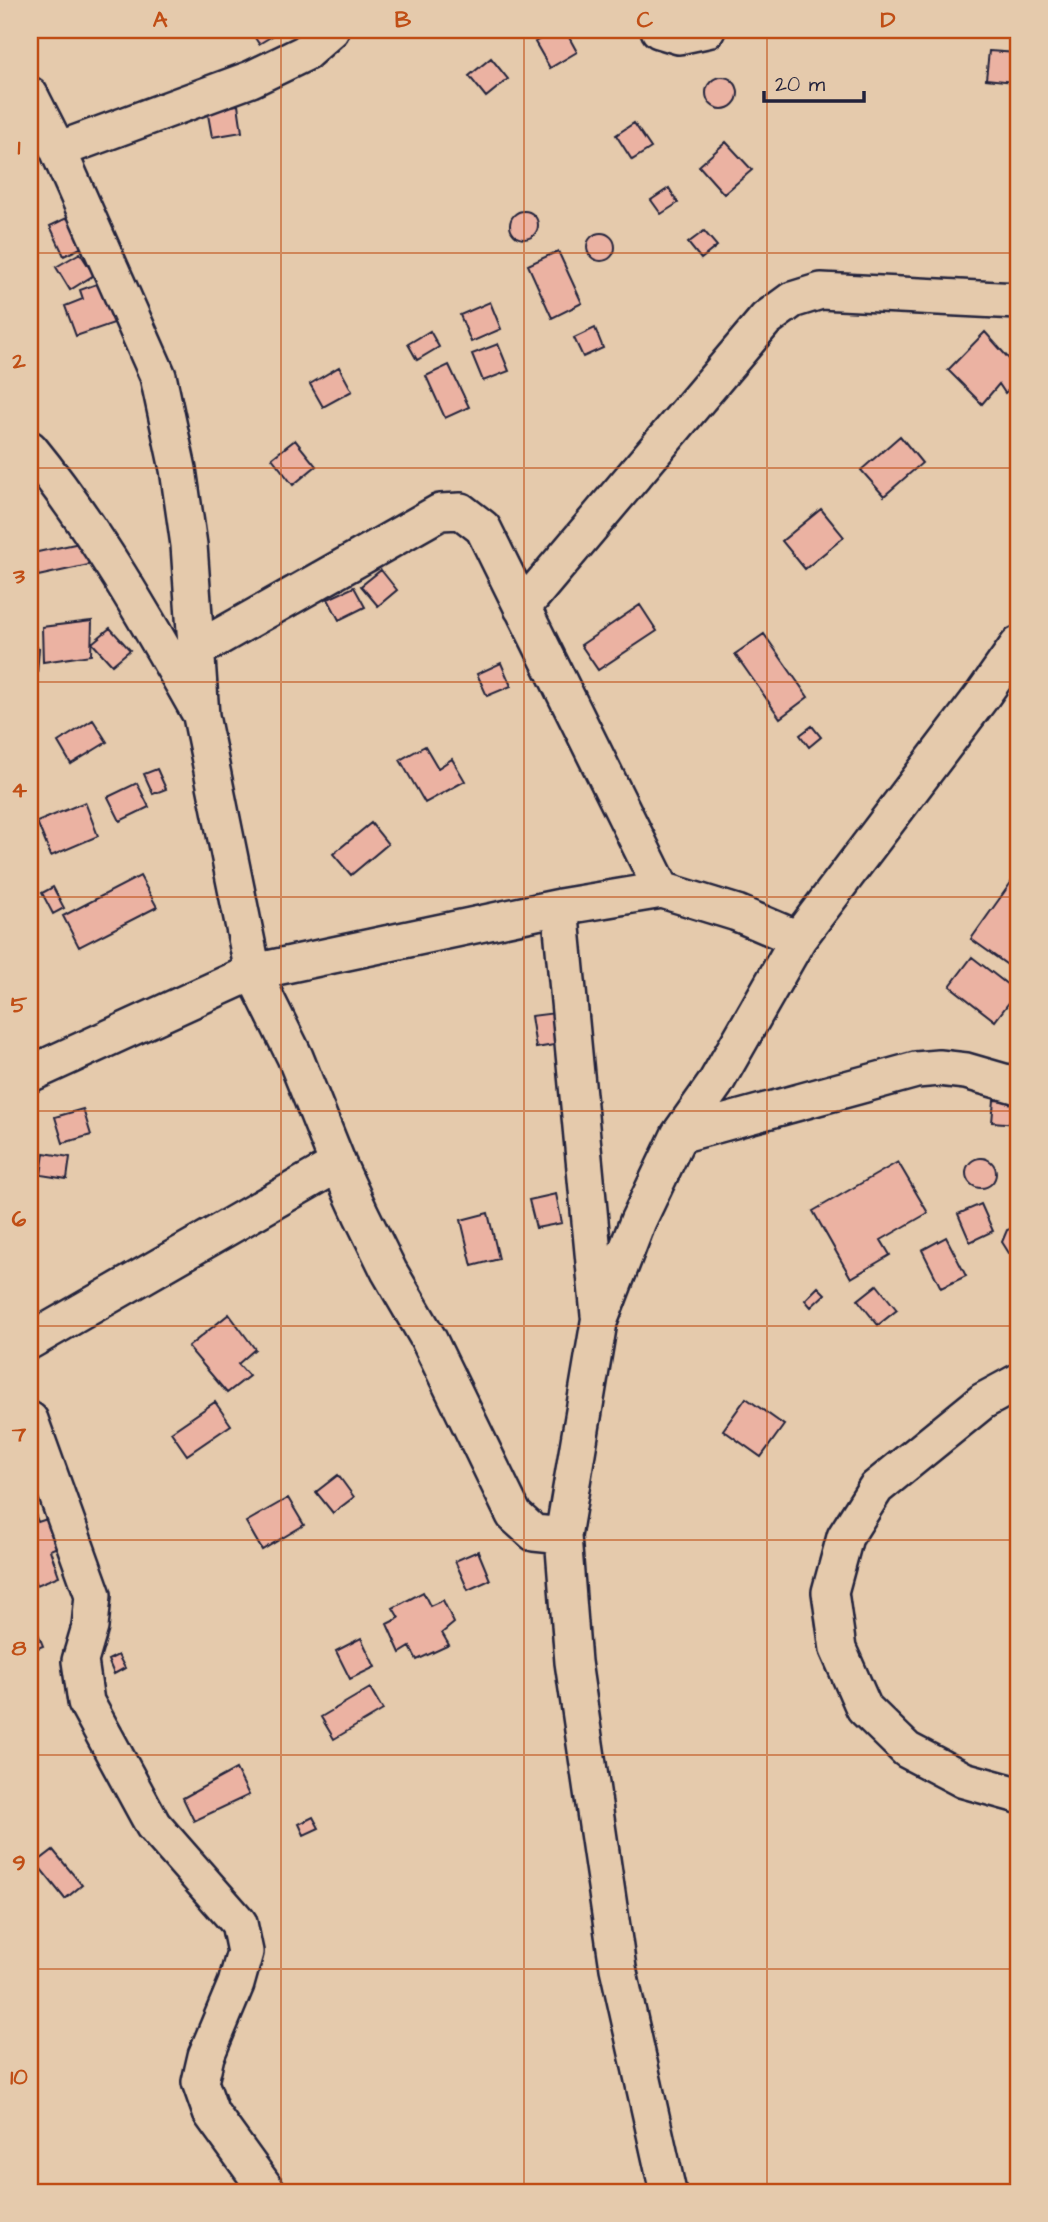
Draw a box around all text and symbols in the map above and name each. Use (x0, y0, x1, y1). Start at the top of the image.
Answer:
text: A (153, 4, 168, 36)
text: B (395, 4, 412, 36)
text: C (637, 4, 654, 36)
text: D (881, 4, 896, 36)
scale bar (764, 60, 864, 104)
text: 20 m (775, 70, 826, 99)
text: 1 (18, 131, 21, 163)
text: 2 (11, 345, 26, 377)
text: 3 (12, 560, 25, 592)
text: 4 (11, 774, 27, 806)
text: 5 (11, 989, 28, 1021)
text: 6 (12, 1203, 27, 1235)
text: 7 (11, 1418, 27, 1450)
text: 8 (12, 1632, 27, 1664)
text: 9 (12, 1847, 26, 1879)
text: 10 (10, 2061, 28, 2093)

